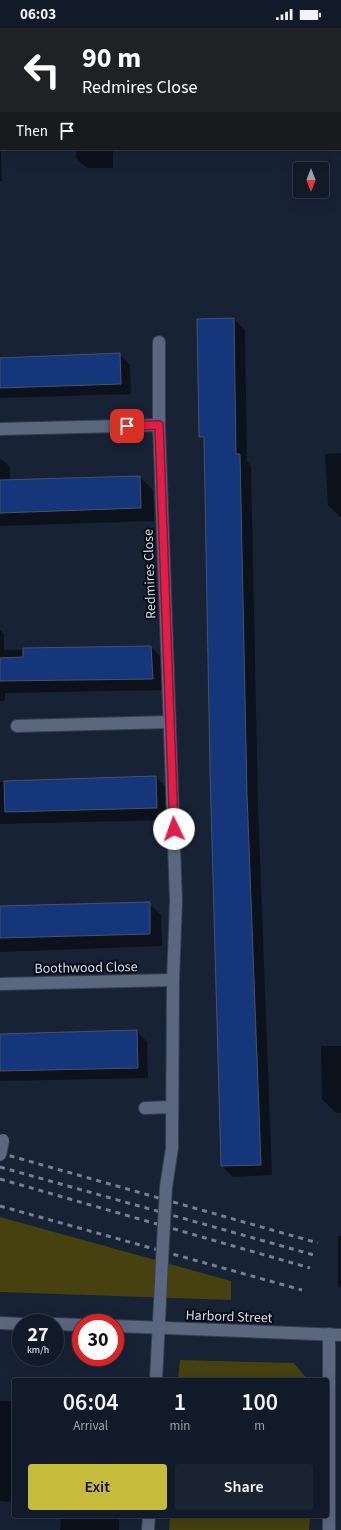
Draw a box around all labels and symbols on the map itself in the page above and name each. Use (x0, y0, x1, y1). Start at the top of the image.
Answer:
north arrow (293, 162, 329, 198)
pin (110, 409, 144, 443)
street label: Redmires Close (138, 529, 162, 619)
position arrow (153, 808, 195, 850)
street label: Boothwood Close (34, 957, 138, 979)
street label: Harbord Street (185, 1305, 273, 1329)
speed limit sign: 30 (72, 1314, 124, 1366)

